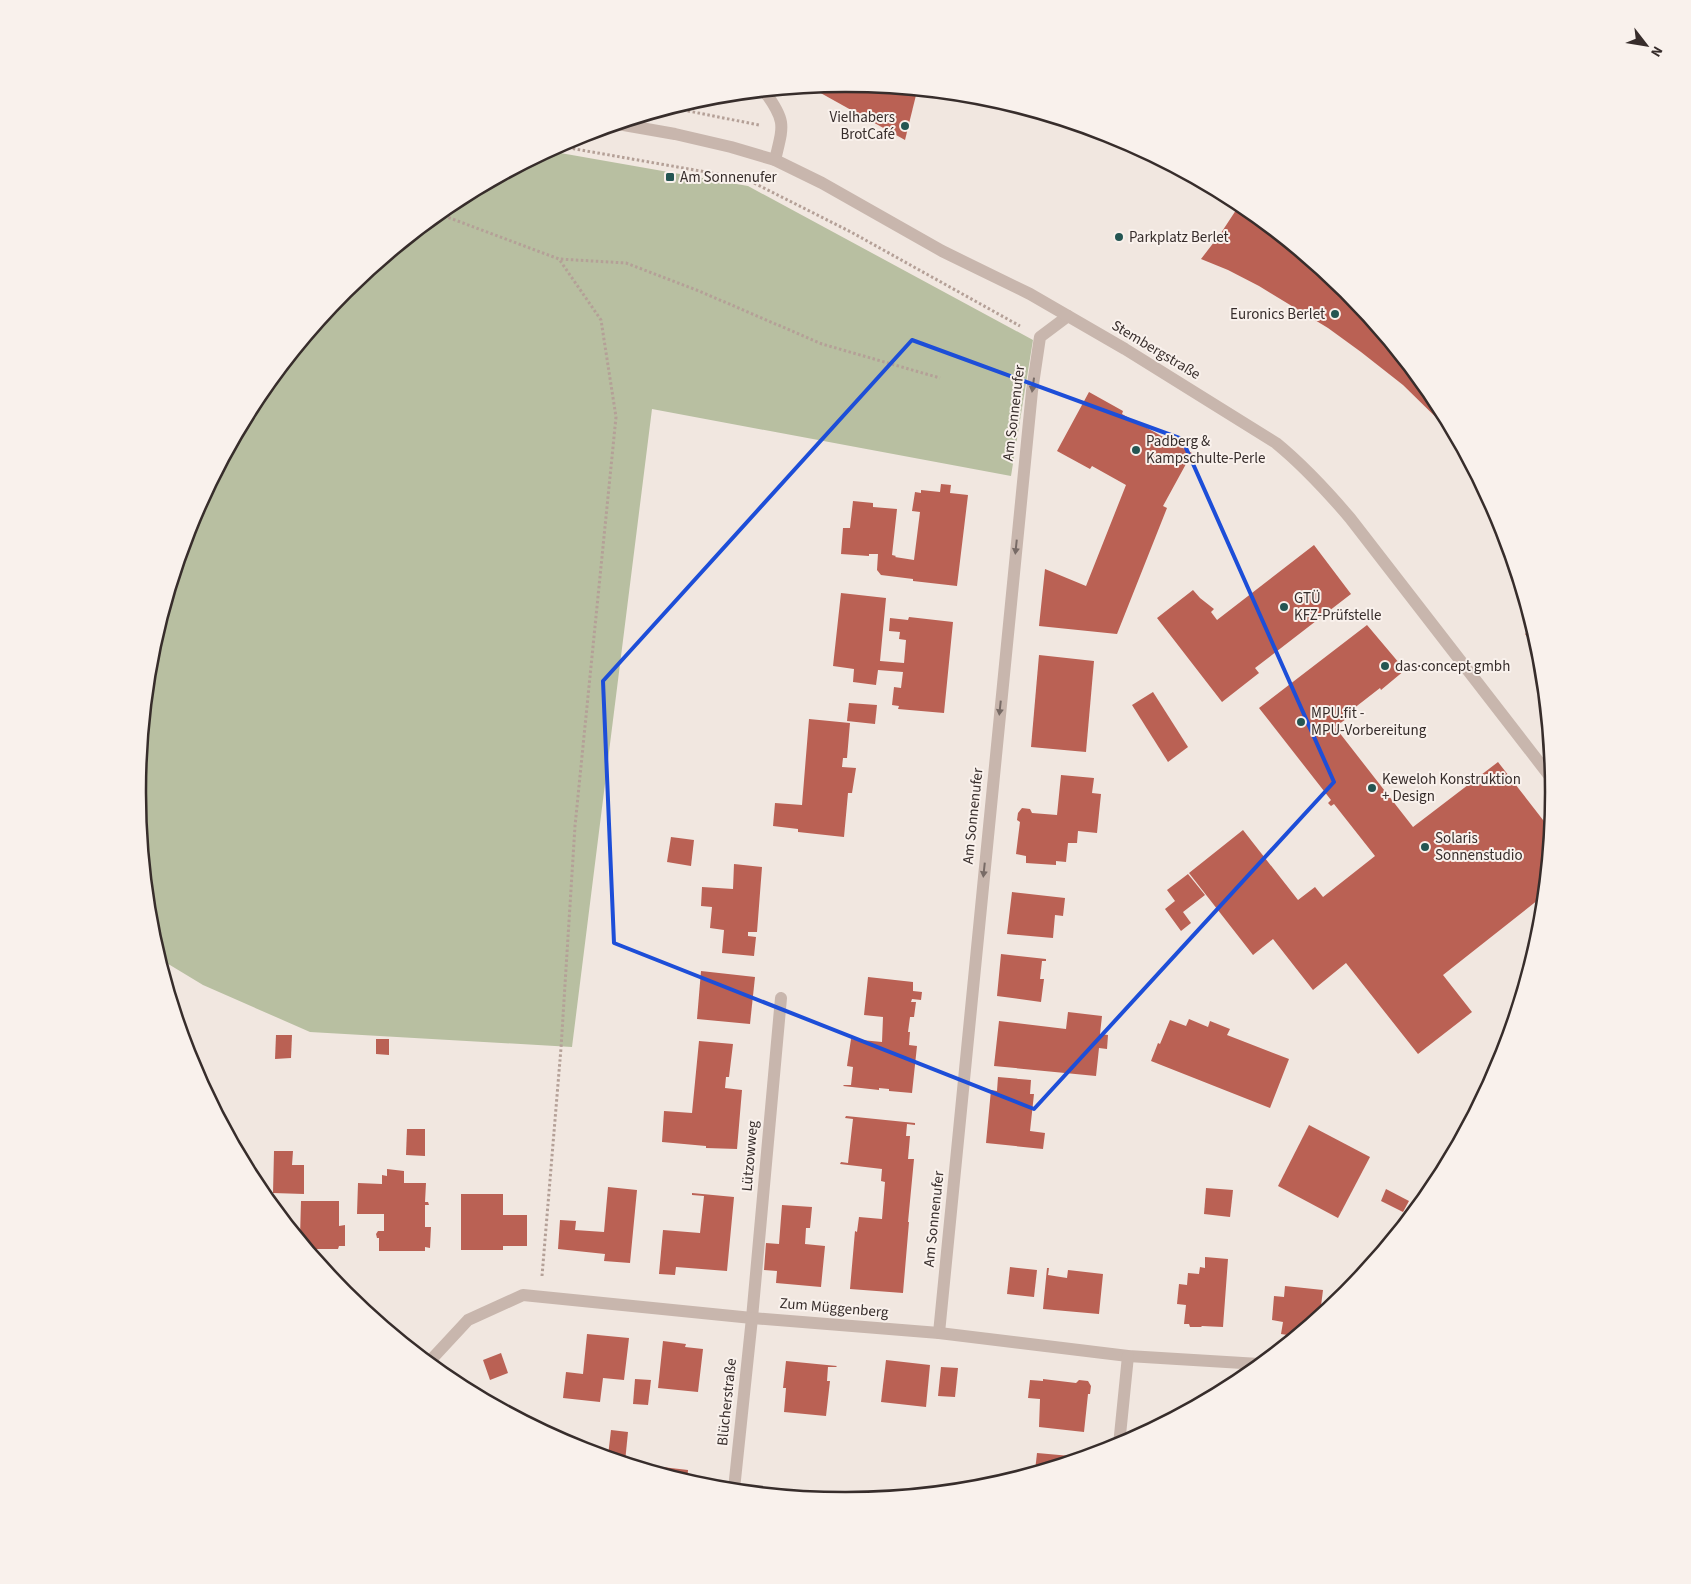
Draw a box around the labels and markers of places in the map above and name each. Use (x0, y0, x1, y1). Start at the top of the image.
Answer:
place label: Vielhabers BrotCafé (829, 107, 895, 145)
marker: Vielhabers BrotCafé (899, 120, 911, 132)
place label: Am Sonnenufer (680, 167, 778, 188)
marker: Am Sonnenufer (664, 171, 676, 183)
place label: Parkplatz Berlet (1129, 227, 1229, 248)
marker: Parkplatz Berlet (1113, 231, 1125, 243)
place label: Euronics Berlet (1230, 304, 1325, 325)
marker: Euronics Berlet (1329, 308, 1341, 320)
place label: Padberg & Kampschulte-Perle (1146, 431, 1265, 469)
marker: Padberg & Kampschulte-Perle (1130, 444, 1142, 456)
place label: GTÜ KFZ-Prüfstelle (1294, 588, 1381, 626)
marker: GTÜ KFZ-Prüfstelle (1278, 601, 1290, 613)
place label: das·concept gmbh (1395, 656, 1510, 677)
marker: das·concept gmbh (1379, 660, 1391, 672)
place label: MPU.fit - MPU-Vorbereitung (1311, 703, 1427, 741)
marker: MPU.fit - MPU-Vorbereitung (1295, 716, 1307, 728)
place label: Keweloh Konstruktion + Design (1382, 769, 1521, 807)
marker: Keweloh Konstruktion + Design (1366, 782, 1378, 794)
place label: Solaris Sonnenstudio (1435, 828, 1523, 866)
marker: Solaris Sonnenstudio (1419, 841, 1431, 853)

